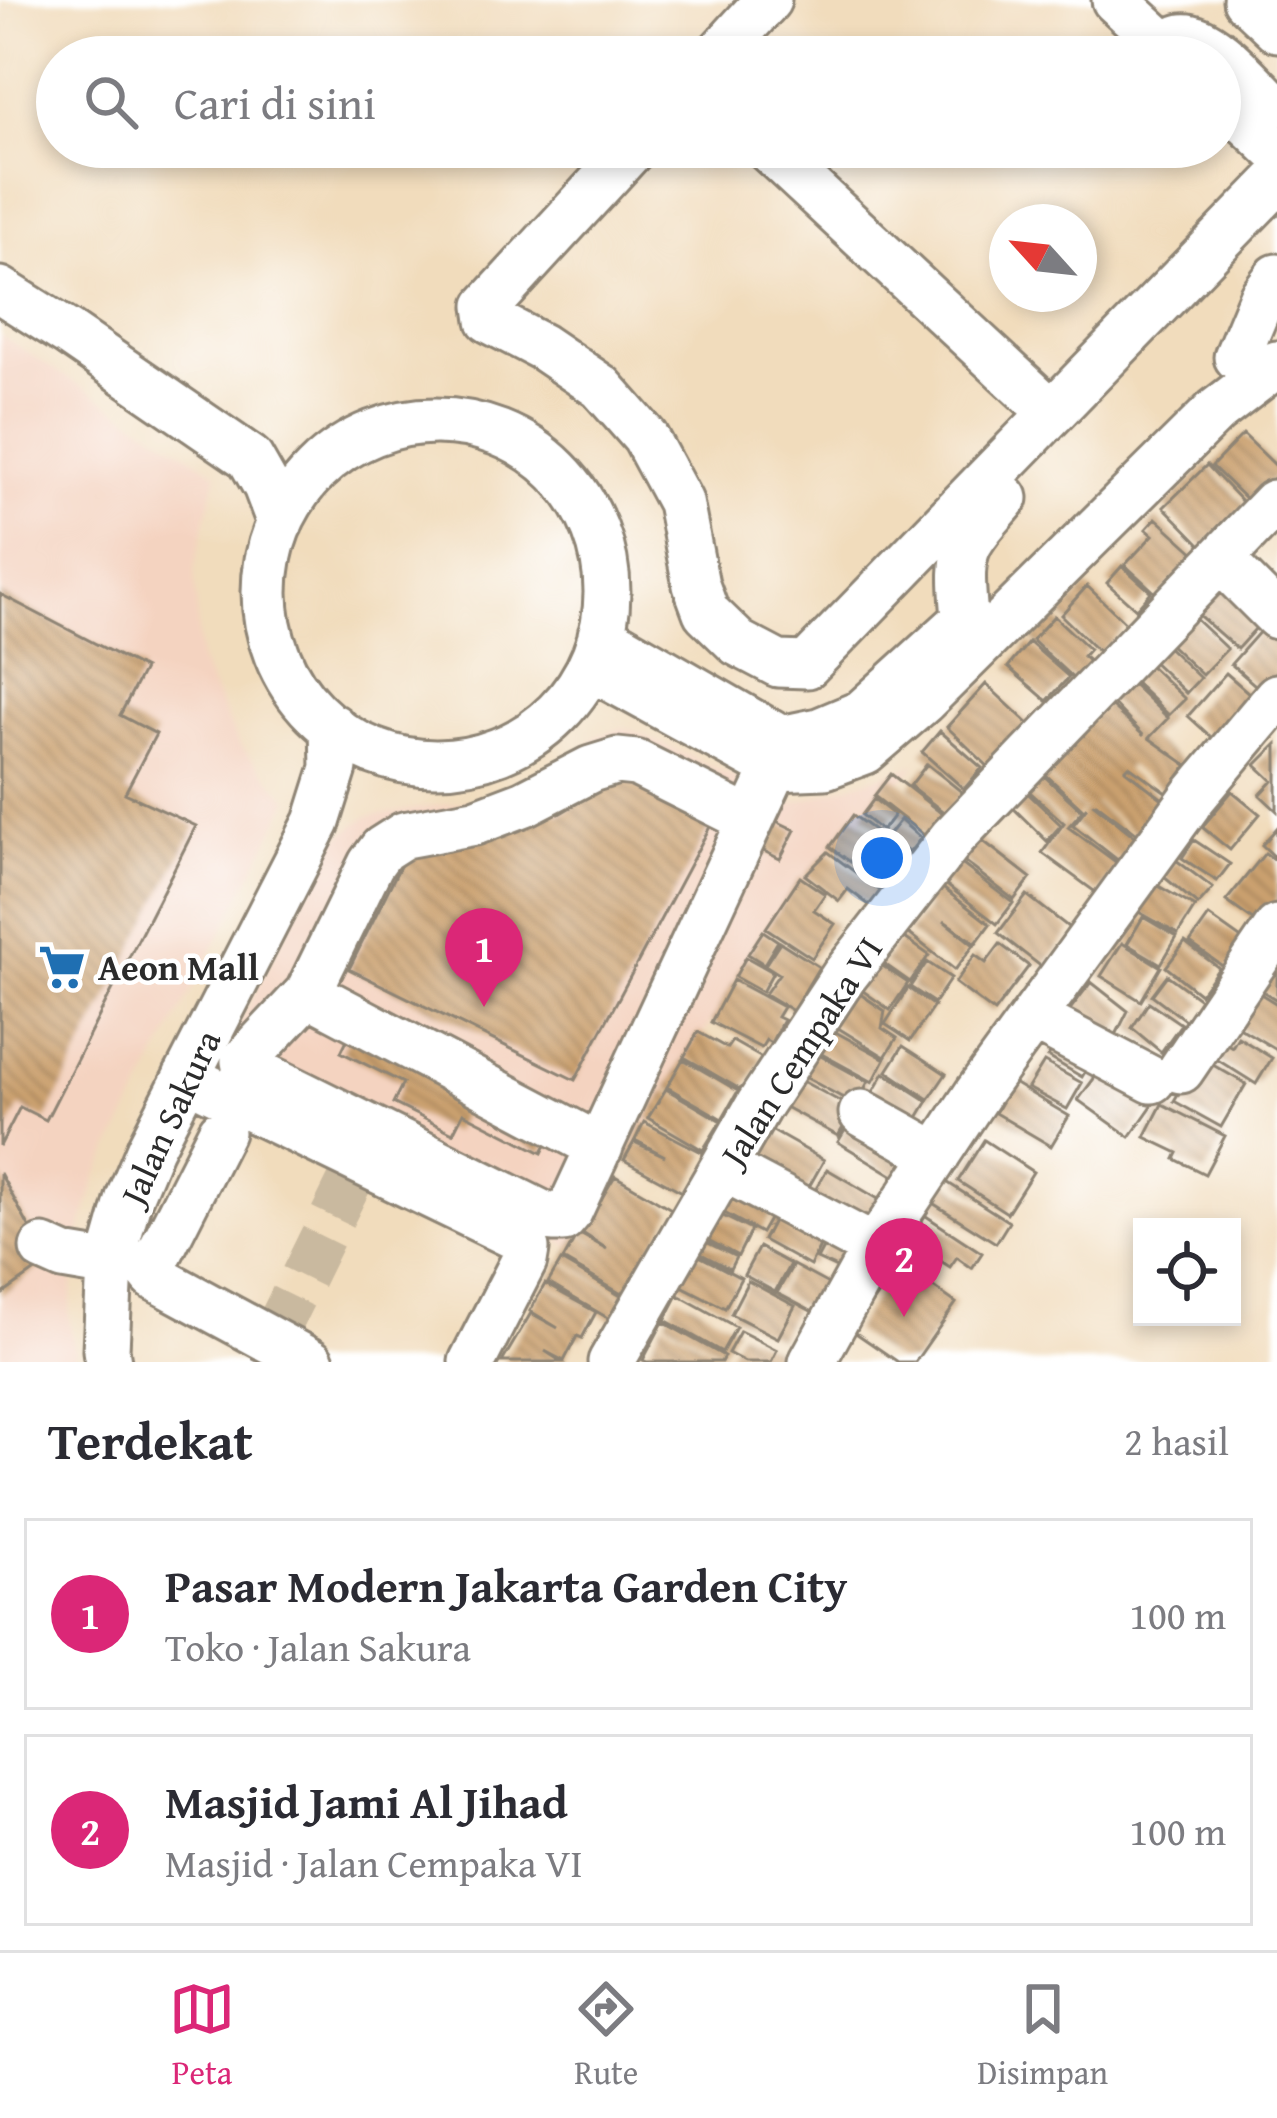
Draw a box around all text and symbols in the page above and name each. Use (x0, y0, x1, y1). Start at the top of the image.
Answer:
search box (36, 36, 1241, 168)
icon: search (78, 69, 144, 135)
text: Cari di sini (174, 70, 376, 135)
north arrow (989, 204, 1097, 312)
your location (852, 828, 912, 888)
pin: 1 (445, 908, 523, 1007)
street label: Jalan Cempaka VI (704, 926, 895, 1179)
place label: Aeon Mall (98, 940, 259, 993)
supermarket icon: Aeon Mall (37, 942, 87, 992)
street label: Jalan Sakura (104, 1021, 233, 1217)
pin: 2 (865, 1218, 943, 1317)
map controls (1133, 1218, 1241, 1326)
button: locate (1133, 1218, 1241, 1326)
text: Terdekat (48, 1403, 253, 1478)
text: 2 hasil (1124, 1412, 1229, 1469)
text: Pasar Modern Jakarta Garden City (165, 1553, 847, 1618)
text: 1 (80, 1586, 100, 1643)
text: 100 m (1129, 1586, 1226, 1643)
text: Toko · Jalan Sakura (165, 1618, 471, 1675)
text: Masjid Jami Al Jihad (165, 1769, 568, 1834)
text: 2 (80, 1802, 100, 1859)
text: 100 m (1129, 1802, 1226, 1859)
text: Masjid · Jalan Cempaka VI (165, 1834, 583, 1891)
tab: Peta (169, 1976, 235, 2096)
tab: Rute (573, 1976, 639, 2096)
tab: Disimpan (977, 1976, 1108, 2096)

